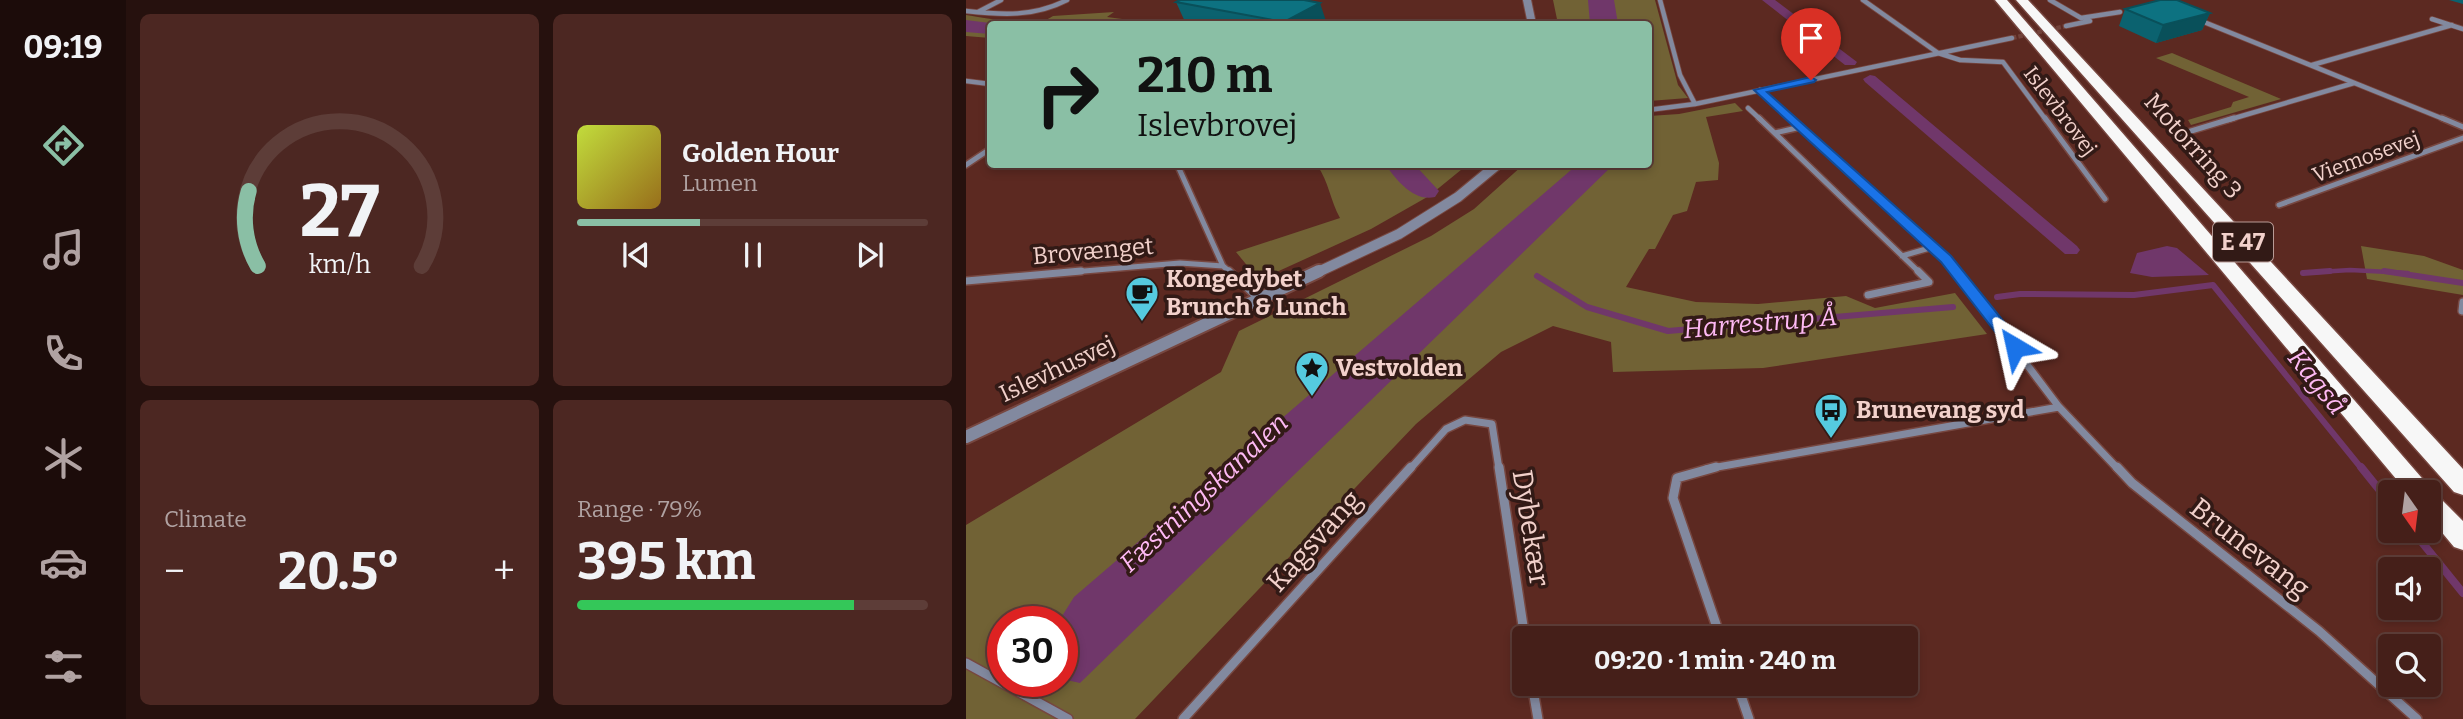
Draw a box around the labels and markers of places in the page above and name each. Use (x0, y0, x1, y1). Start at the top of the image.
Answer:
pin (1781, 8, 1841, 80)
place label: Kongedybet Brunch & Lunch (1166, 265, 1346, 321)
cafe icon: Kongedybet Brunch & Lunch (1123, 274, 1161, 323)
place icon: Vestvolden (1293, 349, 1331, 398)
place label: Vestvolden (1336, 354, 1463, 382)
bus stop icon: Brunevang syd (1812, 391, 1850, 440)
place label: Brunevang syd (1856, 396, 2025, 424)

